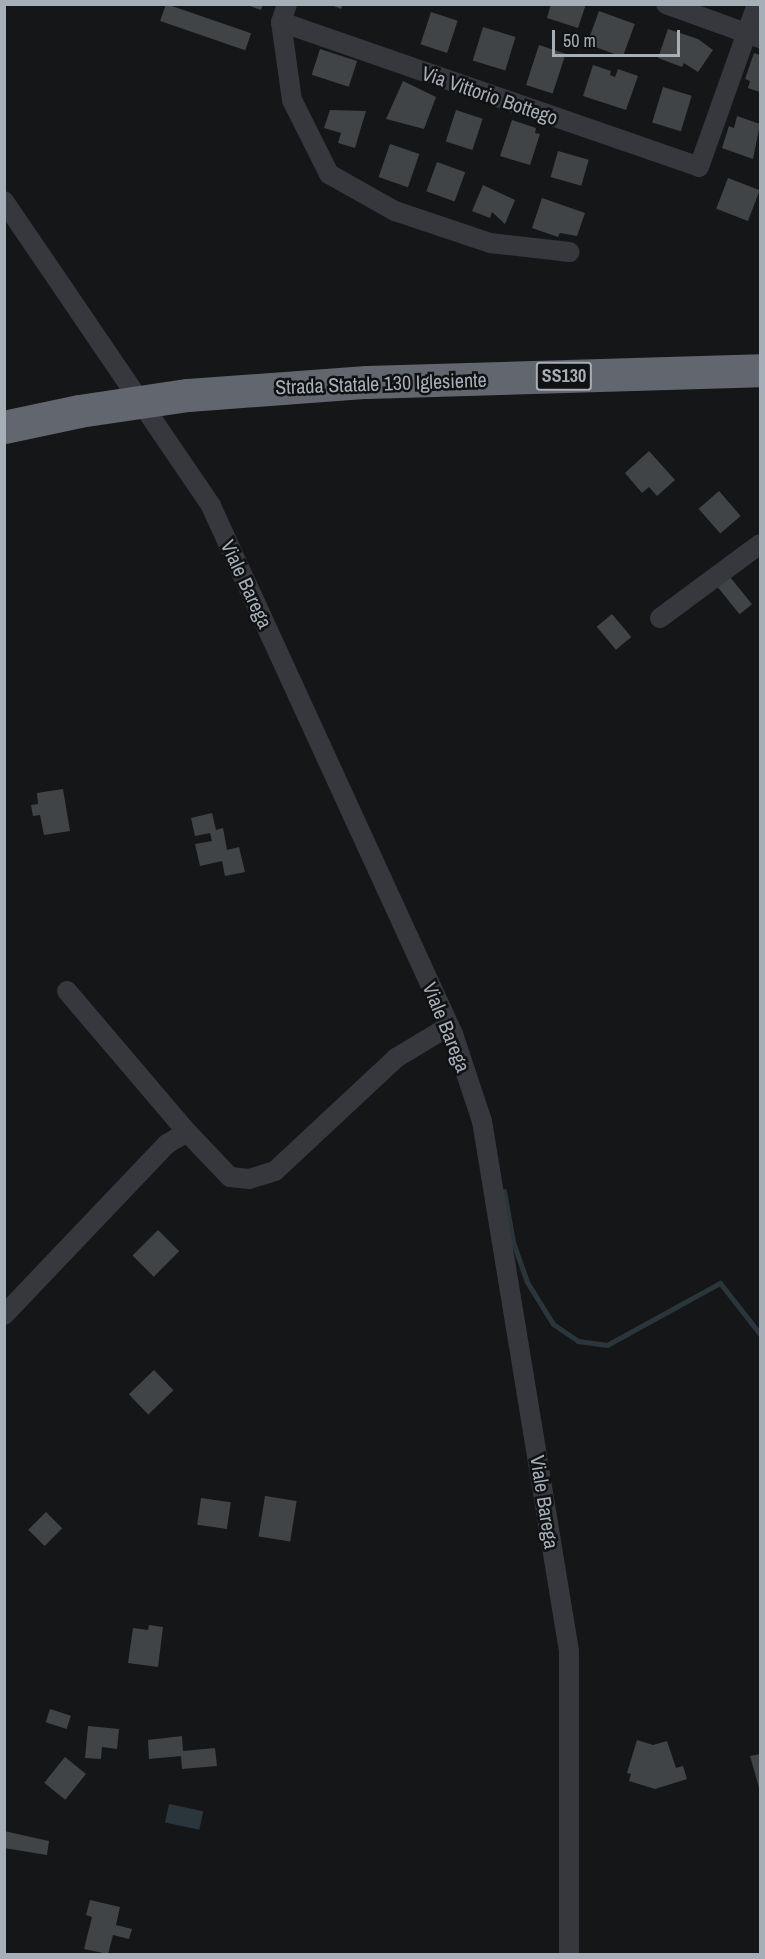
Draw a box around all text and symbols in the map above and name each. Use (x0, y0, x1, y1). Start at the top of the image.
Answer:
scale bar (555, 18, 682, 56)
text: 50 m (563, 28, 596, 53)
street label: Via Vittorio Bottego (419, 60, 561, 130)
road number: SS130 (536, 361, 592, 391)
street label: Strada Statale 130 Iglesiente (275, 367, 487, 399)
street label: Viale Barega (216, 536, 278, 632)
street label: Viale Barega (418, 979, 476, 1075)
street label: Viale Barega (526, 1453, 564, 1551)

